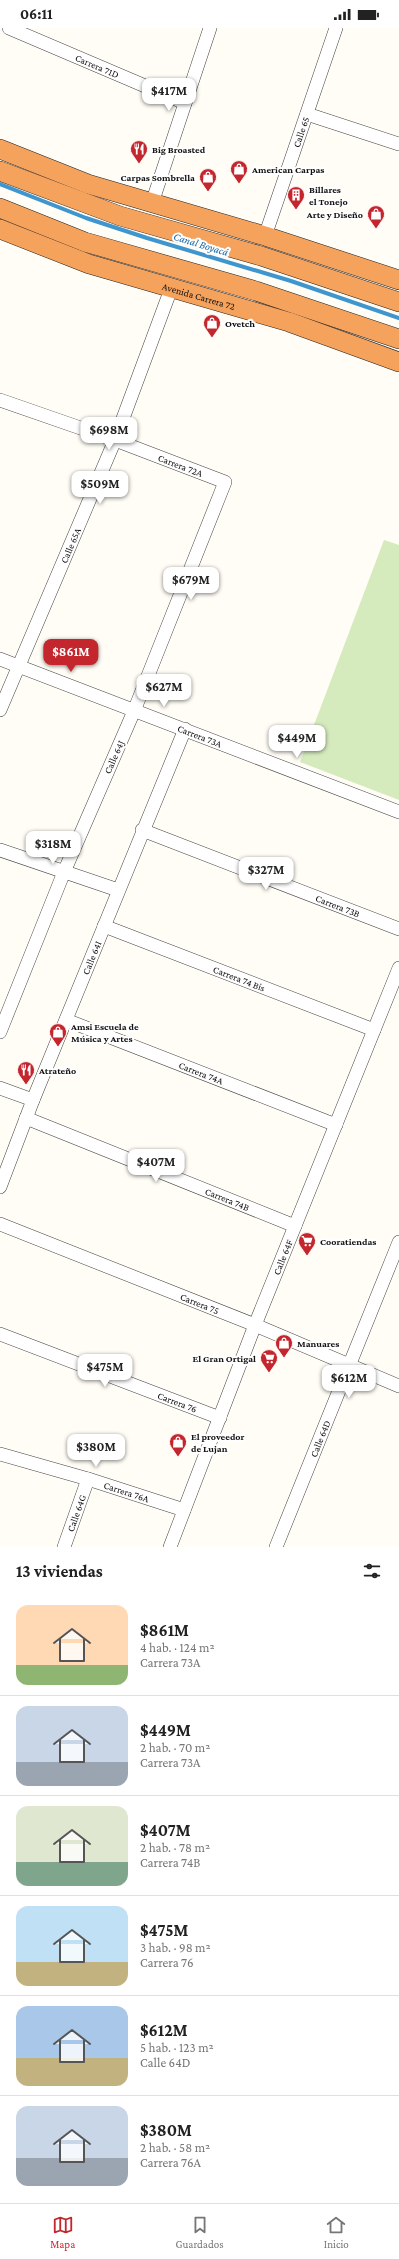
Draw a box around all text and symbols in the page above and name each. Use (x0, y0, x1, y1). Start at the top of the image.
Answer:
text: 06:11 (20, 6, 53, 22)
street label: Carrera 71D (74, 51, 121, 80)
pin: $417M (141, 78, 197, 112)
text: $417M (151, 83, 187, 98)
street label: Calle 65 (290, 115, 311, 149)
restaurant icon: Big Broasted (129, 139, 149, 164)
place label: Big Broasted (152, 144, 206, 155)
shop icon: American Carpas (229, 159, 249, 184)
place label: American Carpas (251, 164, 324, 175)
shop icon: Carpas Sombrella (198, 167, 218, 192)
place label: Carpas Sombrella (121, 172, 195, 183)
place label: Billares el Tonejo (309, 184, 348, 208)
building icon: Billares el Tonejo (286, 185, 306, 210)
shop icon: Arte y Diseño (366, 204, 386, 229)
place label: Arte y Diseño (306, 209, 363, 220)
water label: Canal Boyacá (172, 230, 231, 259)
street label: Avenida Carrera 72 (161, 280, 237, 312)
shop icon: Ovetch (202, 313, 222, 338)
place label: Ovetch (225, 318, 255, 329)
pin: $698M (81, 417, 137, 451)
text: $698M (89, 422, 129, 437)
street label: Carrera 72A (157, 452, 205, 479)
pin: $509M (72, 471, 128, 505)
text: $509M (80, 476, 120, 491)
street label: Calle 65A (58, 526, 83, 565)
pin: $679M (163, 567, 219, 601)
text: $679M (172, 572, 210, 587)
pin: $861M (43, 639, 99, 673)
text: $861M (52, 644, 90, 659)
pin: $627M (136, 674, 192, 708)
text: $627M (145, 679, 183, 694)
street label: Carrera 73A (176, 722, 224, 749)
pin: $449M (269, 725, 325, 759)
text: $449M (278, 730, 316, 745)
street label: Calle 64J (102, 739, 126, 775)
pin: $318M (25, 831, 81, 865)
text: $318M (35, 836, 71, 851)
pin: $327M (238, 857, 294, 891)
text: $327M (248, 862, 284, 877)
street label: Carrera 73B (314, 892, 362, 919)
street label: Calle 64I (80, 939, 103, 976)
street label: Carrera 74 Bis (212, 963, 267, 993)
place label: Amsi Escuela de Música y Artes (70, 1021, 139, 1044)
shop icon: Amsi Escuela de Música y Artes (48, 1022, 68, 1047)
street label: Carrera 74A (177, 1059, 225, 1086)
restaurant icon: Atrateño (16, 1060, 36, 1085)
place label: Atrateño (38, 1065, 76, 1076)
pin: $407M (128, 1149, 184, 1183)
text: $407M (137, 1154, 175, 1169)
street label: Carrera 74B (204, 1185, 252, 1213)
supermarket icon: Cooratiendas (297, 1231, 317, 1256)
place label: Cooratiendas (320, 1236, 376, 1247)
street label: Calle 64F (270, 1238, 294, 1276)
street label: Carrera 75 (179, 1291, 221, 1316)
shop icon: Manuares (274, 1333, 294, 1358)
place label: Manuares (297, 1338, 339, 1349)
supermarket icon: El Gran Ortigal (259, 1348, 279, 1373)
place label: El Gran Ortigal (192, 1353, 256, 1364)
pin: $475M (77, 1354, 133, 1388)
text: $475M (87, 1359, 124, 1374)
pin: $612M (321, 1365, 377, 1399)
text: $612M (331, 1370, 367, 1385)
street label: Carrera 76 (156, 1389, 199, 1414)
street label: Calle 64D (307, 1418, 332, 1459)
place label: El proveedor de Lujan (191, 1431, 245, 1455)
shop icon: El proveedor de Lujan (168, 1432, 188, 1457)
pin: $380M (68, 1434, 124, 1468)
text: $380M (76, 1439, 116, 1454)
street label: Carrera 76A (103, 1479, 151, 1504)
street label: Calle 64G (64, 1493, 88, 1533)
icon: filters (361, 1560, 383, 1582)
text: 13 viviendas (16, 1562, 103, 1581)
icon: home (48, 1621, 96, 1669)
text: $861M (140, 1621, 189, 1640)
text: 4 hab. · 124 m² (140, 1640, 215, 1655)
text: Carrera 73A (140, 1655, 200, 1670)
text: $449M (140, 1721, 191, 1740)
icon: home (48, 1722, 96, 1770)
text: 2 hab. · 70 m² (140, 1740, 210, 1755)
text: Carrera 73A (140, 1755, 200, 1770)
text: $407M (140, 1821, 191, 1840)
icon: home (48, 1822, 96, 1870)
text: 2 hab. · 78 m² (140, 1840, 210, 1855)
text: Carrera 74B (140, 1855, 200, 1870)
text: $475M (140, 1921, 188, 1940)
icon: home (48, 1922, 96, 1970)
text: 3 hab. · 98 m² (140, 1940, 211, 1955)
text: Carrera 76 (140, 1955, 194, 1970)
text: $612M (140, 2021, 188, 2040)
icon: home (48, 2022, 96, 2070)
text: 5 hab. · 123 m² (140, 2040, 214, 2055)
text: Calle 64D (140, 2055, 191, 2070)
text: $380M (140, 2121, 192, 2140)
icon: home (48, 2122, 96, 2170)
text: 2 hab. · 58 m² (140, 2140, 210, 2155)
text: Carrera 76A (140, 2155, 201, 2170)
tab: Mapa (50, 2214, 75, 2250)
tab: Guardados (176, 2214, 224, 2250)
tab: Inicio (324, 2214, 349, 2250)

